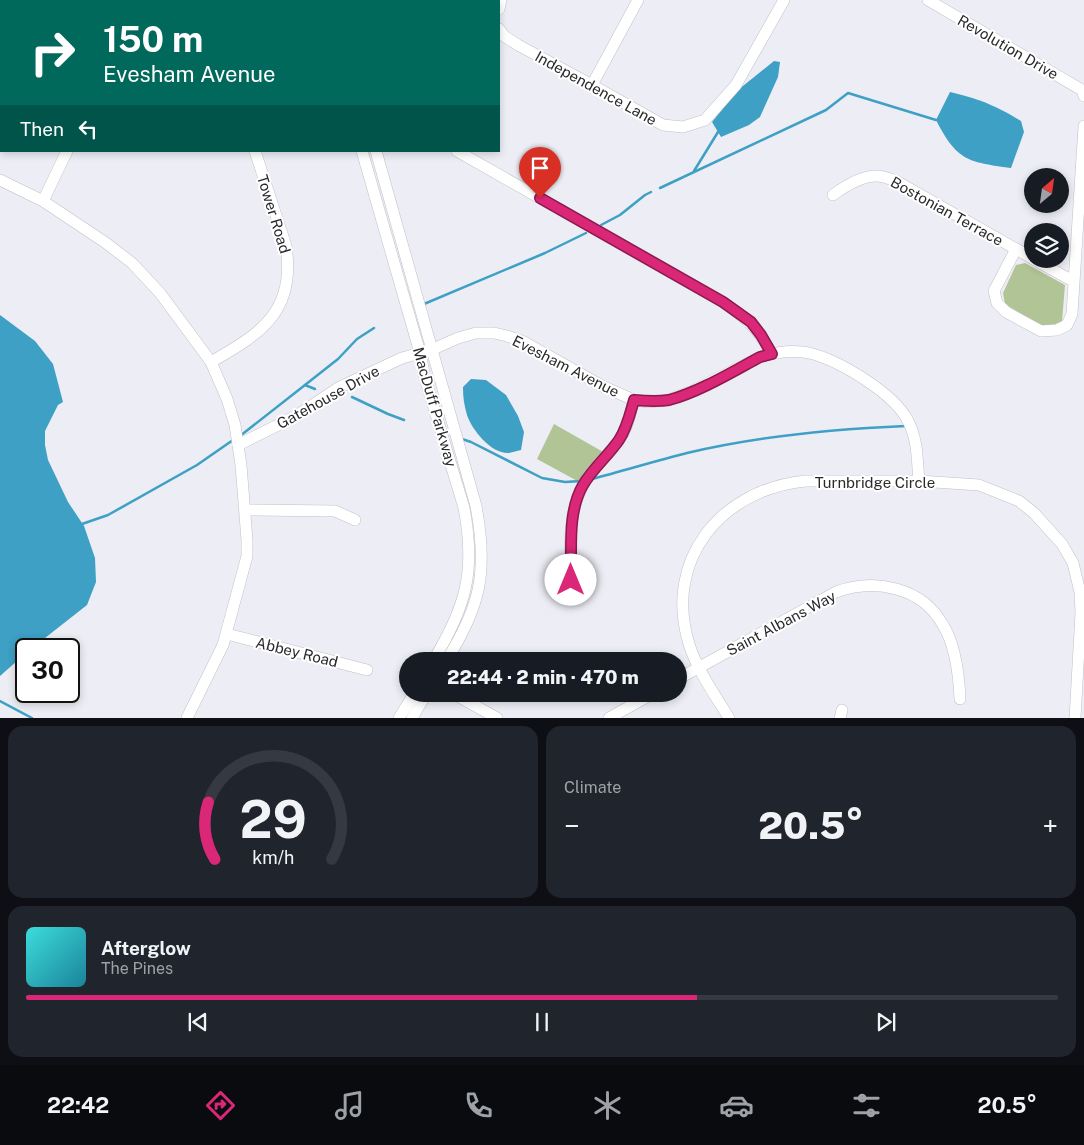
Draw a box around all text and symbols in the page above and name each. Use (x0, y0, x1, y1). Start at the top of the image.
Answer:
street label: Revolution Drive (955, 11, 1061, 83)
text: 150 m (103, 19, 203, 60)
icon: right (20, 20, 85, 85)
street label: Independence Lane (532, 47, 660, 129)
text: Evesham Avenue (103, 61, 275, 87)
icon: left (74, 115, 102, 143)
text: Then (20, 118, 64, 140)
pin (519, 147, 561, 198)
icon: arrive (526, 154, 554, 182)
north arrow (1024, 168, 1069, 212)
map controls (1024, 168, 1069, 268)
street label: Tower Road (254, 173, 294, 255)
street label: Bostonian Terrace (888, 173, 1006, 249)
button: layers (1024, 223, 1069, 268)
street label: Evesham Avenue (510, 332, 622, 400)
street label: MacDuff Parkway (410, 345, 460, 469)
street label: Gatehouse Drive (274, 362, 382, 432)
street label: Turnbridge Circle (815, 474, 935, 491)
position arrow (544, 553, 596, 605)
street label: Saint Albans Way (723, 587, 839, 659)
street label: Abbey Road (254, 634, 340, 670)
speed limit sign: 30 (15, 638, 80, 703)
text: 22:44 · 2 min · 470 m (447, 666, 639, 688)
text: Climate (564, 778, 621, 797)
text: 29 (239, 789, 307, 850)
text: 20.5° (758, 803, 864, 848)
text: − (564, 809, 580, 842)
text: + (1042, 809, 1058, 842)
text: km/h (252, 847, 294, 868)
text: Afterglow (101, 937, 191, 959)
text: The Pines (101, 959, 173, 978)
icon: previous (184, 1008, 212, 1036)
icon: pause (528, 1008, 556, 1036)
icon: next (872, 1008, 900, 1036)
icon: directions (203, 1088, 238, 1123)
icon: music (332, 1088, 367, 1123)
icon: phone (461, 1088, 496, 1123)
icon: climate (590, 1088, 625, 1123)
icon: car (719, 1088, 754, 1123)
icon: filters (849, 1088, 884, 1123)
text: 22:42 (47, 1092, 109, 1118)
text: 20.5° (978, 1092, 1037, 1118)

